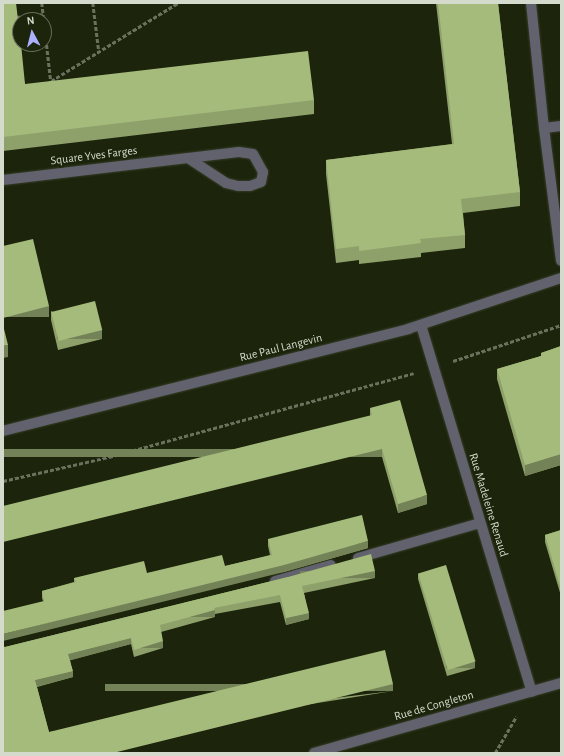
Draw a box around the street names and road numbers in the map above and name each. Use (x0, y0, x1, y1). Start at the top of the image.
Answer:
street label: Square Yves Farges (50, 144, 138, 168)
street label: Rue Paul Langevin (238, 331, 324, 365)
street label: Rue Madeleine Renaud (465, 451, 511, 559)
street label: Rue de Congleton (393, 688, 475, 724)

